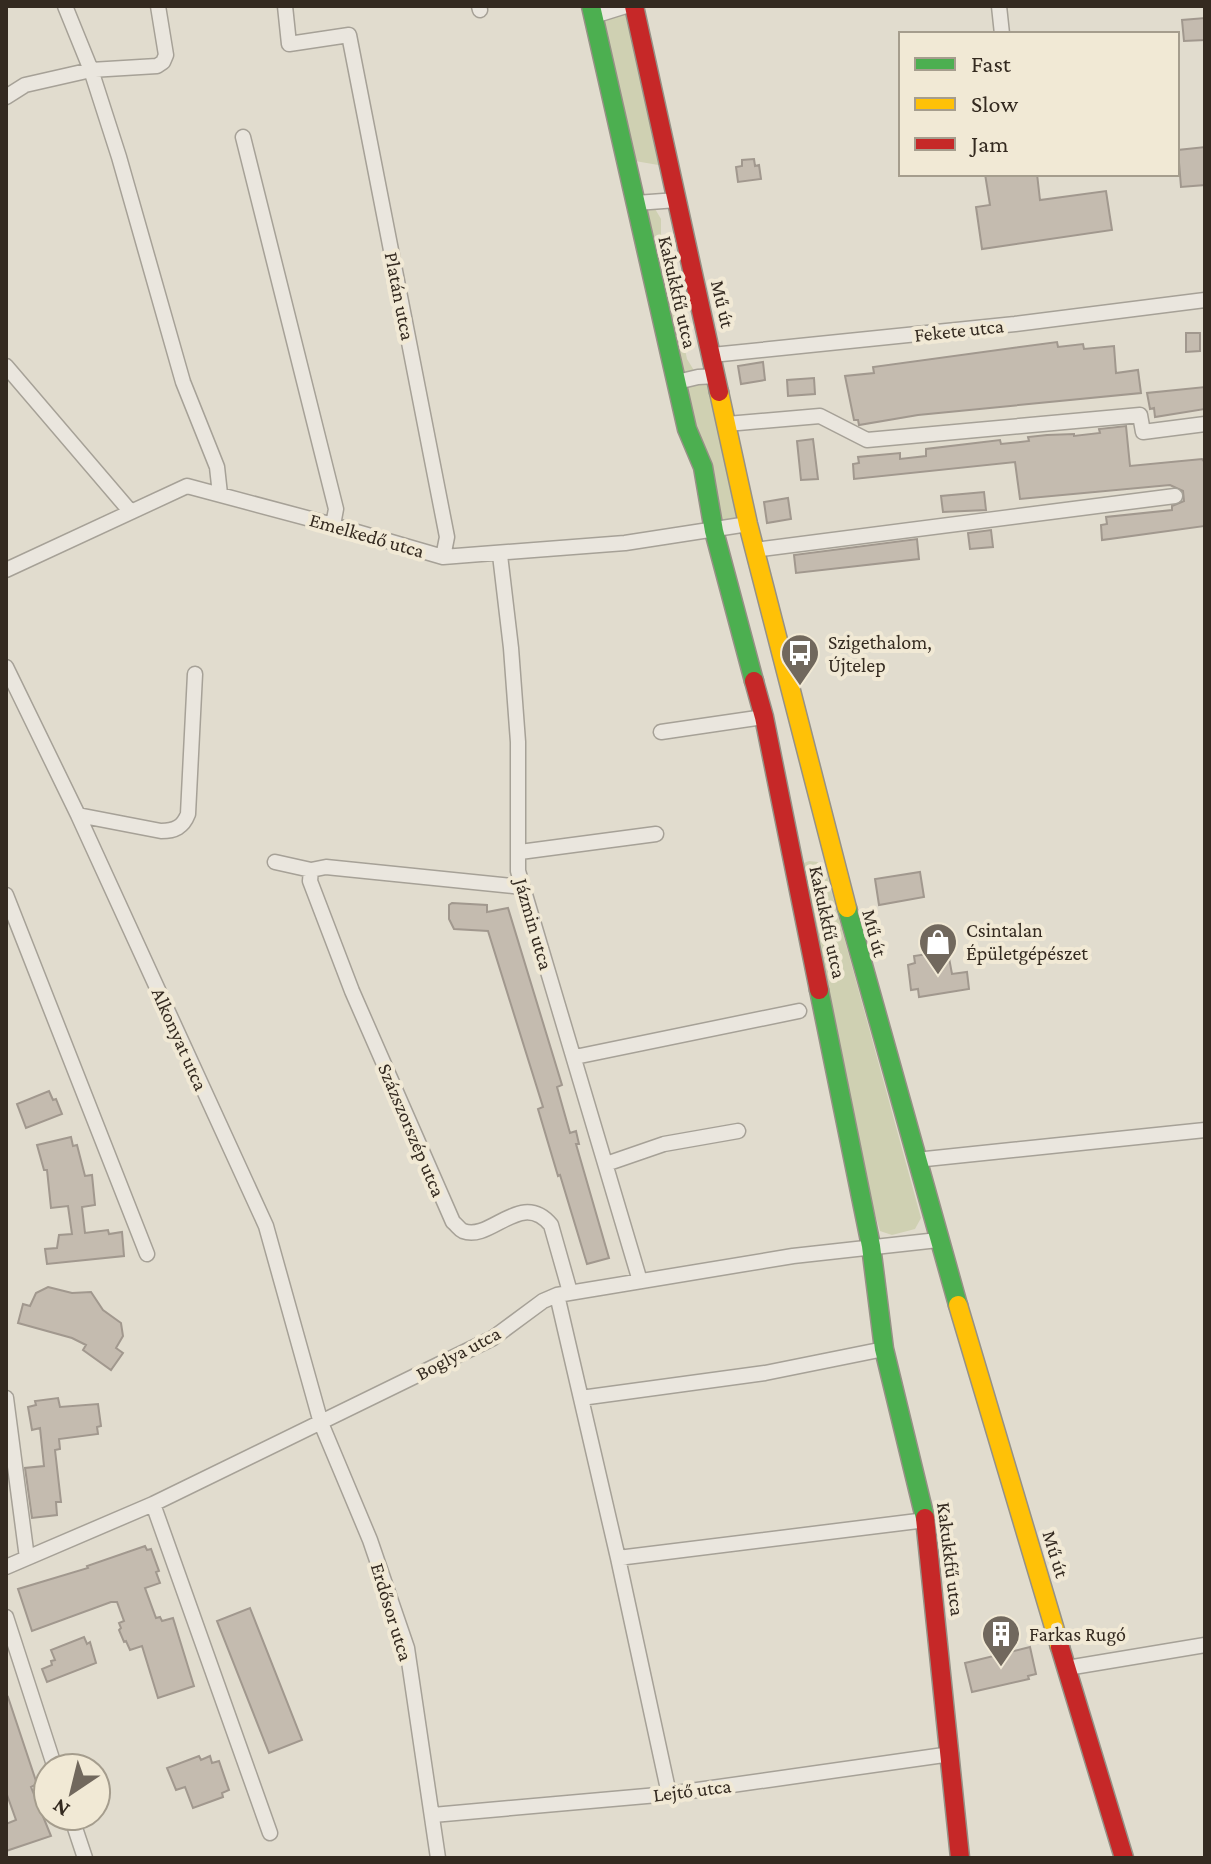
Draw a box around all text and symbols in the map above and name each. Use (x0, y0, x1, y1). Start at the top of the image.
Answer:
legend (899, 32, 1179, 176)
text: Fast (971, 50, 1012, 77)
text: Slow (971, 90, 1018, 117)
text: Jam (969, 130, 1009, 157)
street label: Kakukkfű utca (654, 234, 702, 350)
street label: Platán utca (381, 250, 419, 342)
street label: Mű út (707, 278, 739, 330)
street label: Fekete utca (913, 314, 1005, 346)
street label: Emelkedő utca (307, 508, 427, 562)
place label: Szigethalom, Újtelep (828, 631, 932, 677)
bus stop icon: Szigethalom, Újtelep (779, 632, 821, 687)
street label: Kakukkfű utca (805, 864, 851, 980)
street label: Jázmin utca (509, 874, 558, 973)
street label: Mű út (858, 907, 892, 959)
place label: Csintalan Épületgépészet (966, 919, 1088, 965)
shop icon: Csintalan Épületgépészet (917, 921, 959, 976)
street label: Alkonyat utca (147, 984, 212, 1094)
street label: Százszorszép utca (373, 1060, 450, 1200)
street label: Boglya utca (412, 1322, 504, 1385)
street label: Kakukkfű utca (933, 1501, 969, 1617)
street label: Mű út (1038, 1528, 1074, 1581)
street label: Erdősor utca (367, 1560, 417, 1664)
building icon: Farkas Rugó (980, 1613, 1022, 1668)
place label: Farkas Rugó (1029, 1623, 1126, 1646)
north arrow (32, 1752, 112, 1832)
street label: Lejtő utca (652, 1774, 732, 1807)
text: N (48, 1793, 74, 1823)

